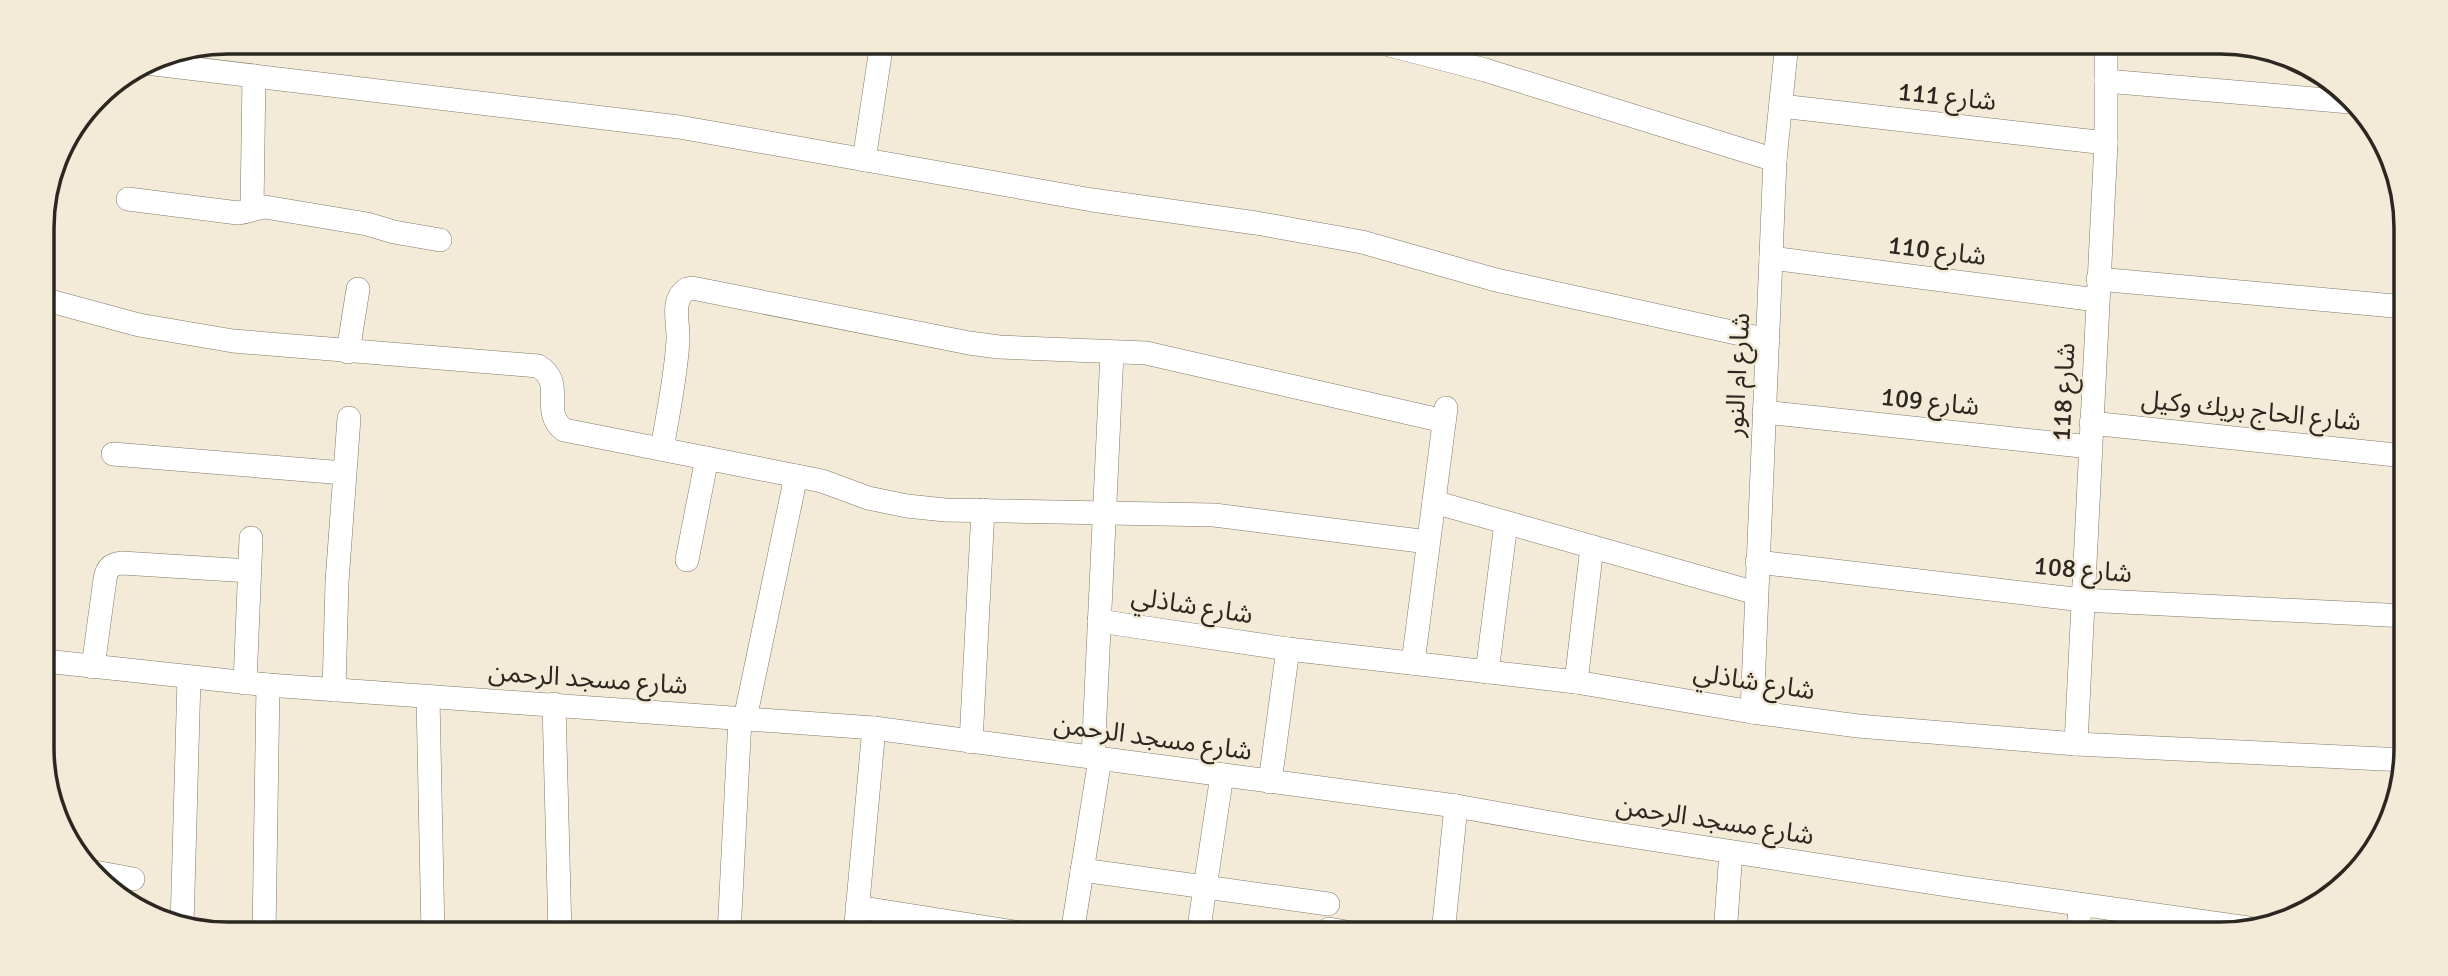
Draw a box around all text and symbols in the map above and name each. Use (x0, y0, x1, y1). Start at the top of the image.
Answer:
street label: شارع 111 (1896, 76, 1998, 120)
street label: شارع 110 (1886, 229, 1988, 275)
street label: شارع ام النور (1719, 312, 1760, 439)
street label: شارع 118 (2045, 342, 2085, 442)
street label: شارع 109 (1879, 381, 1981, 425)
street label: شارع الحاج بريك وكيل (2139, 384, 2362, 440)
street label: شارع 108 (2032, 550, 2133, 592)
street label: شارع شاذلي (1128, 581, 1255, 634)
street label: شارع مسجد الرحمن (487, 656, 689, 704)
street label: شارع شاذلي (1690, 657, 1817, 710)
street label: شارع مسجد الرحمن (1052, 708, 1254, 770)
street label: شارع مسجد الرحمن (1614, 790, 1816, 854)

